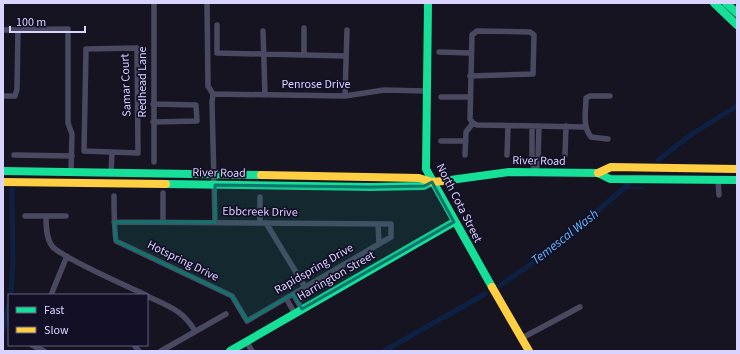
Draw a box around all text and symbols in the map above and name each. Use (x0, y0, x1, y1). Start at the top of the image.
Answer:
scale bar (10, 8, 85, 34)
text: 100 m (16, 14, 46, 31)
street label: Redhead Lane (134, 46, 151, 118)
street label: Samar Court (116, 53, 136, 117)
street label: Penrose Drive (282, 76, 351, 93)
street label: River Road (512, 152, 566, 170)
street label: North Cota Street (432, 160, 486, 246)
street label: River Road (192, 164, 246, 182)
street label: Ebbcreek Drive (222, 203, 298, 221)
water label: Temescal Wash (528, 205, 603, 269)
street label: Hotspring Drive (144, 236, 222, 286)
street label: Rapidspring Drive (271, 239, 357, 299)
street label: Harrington Street (294, 247, 378, 305)
legend (8, 294, 148, 346)
text: Fast (44, 302, 64, 319)
text: Slow (44, 322, 69, 339)

